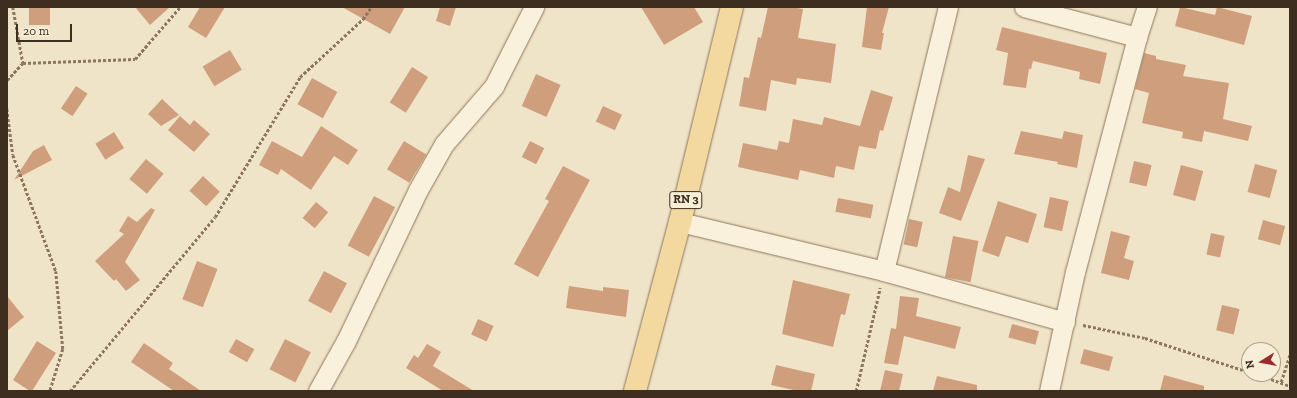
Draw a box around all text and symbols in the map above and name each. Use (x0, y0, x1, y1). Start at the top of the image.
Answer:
scale bar (18, 16, 74, 42)
text: 20 m (23, 24, 49, 38)
road number: RN 3 (669, 190, 703, 210)
north arrow (1241, 342, 1281, 382)
text: N (1243, 359, 1257, 370)

